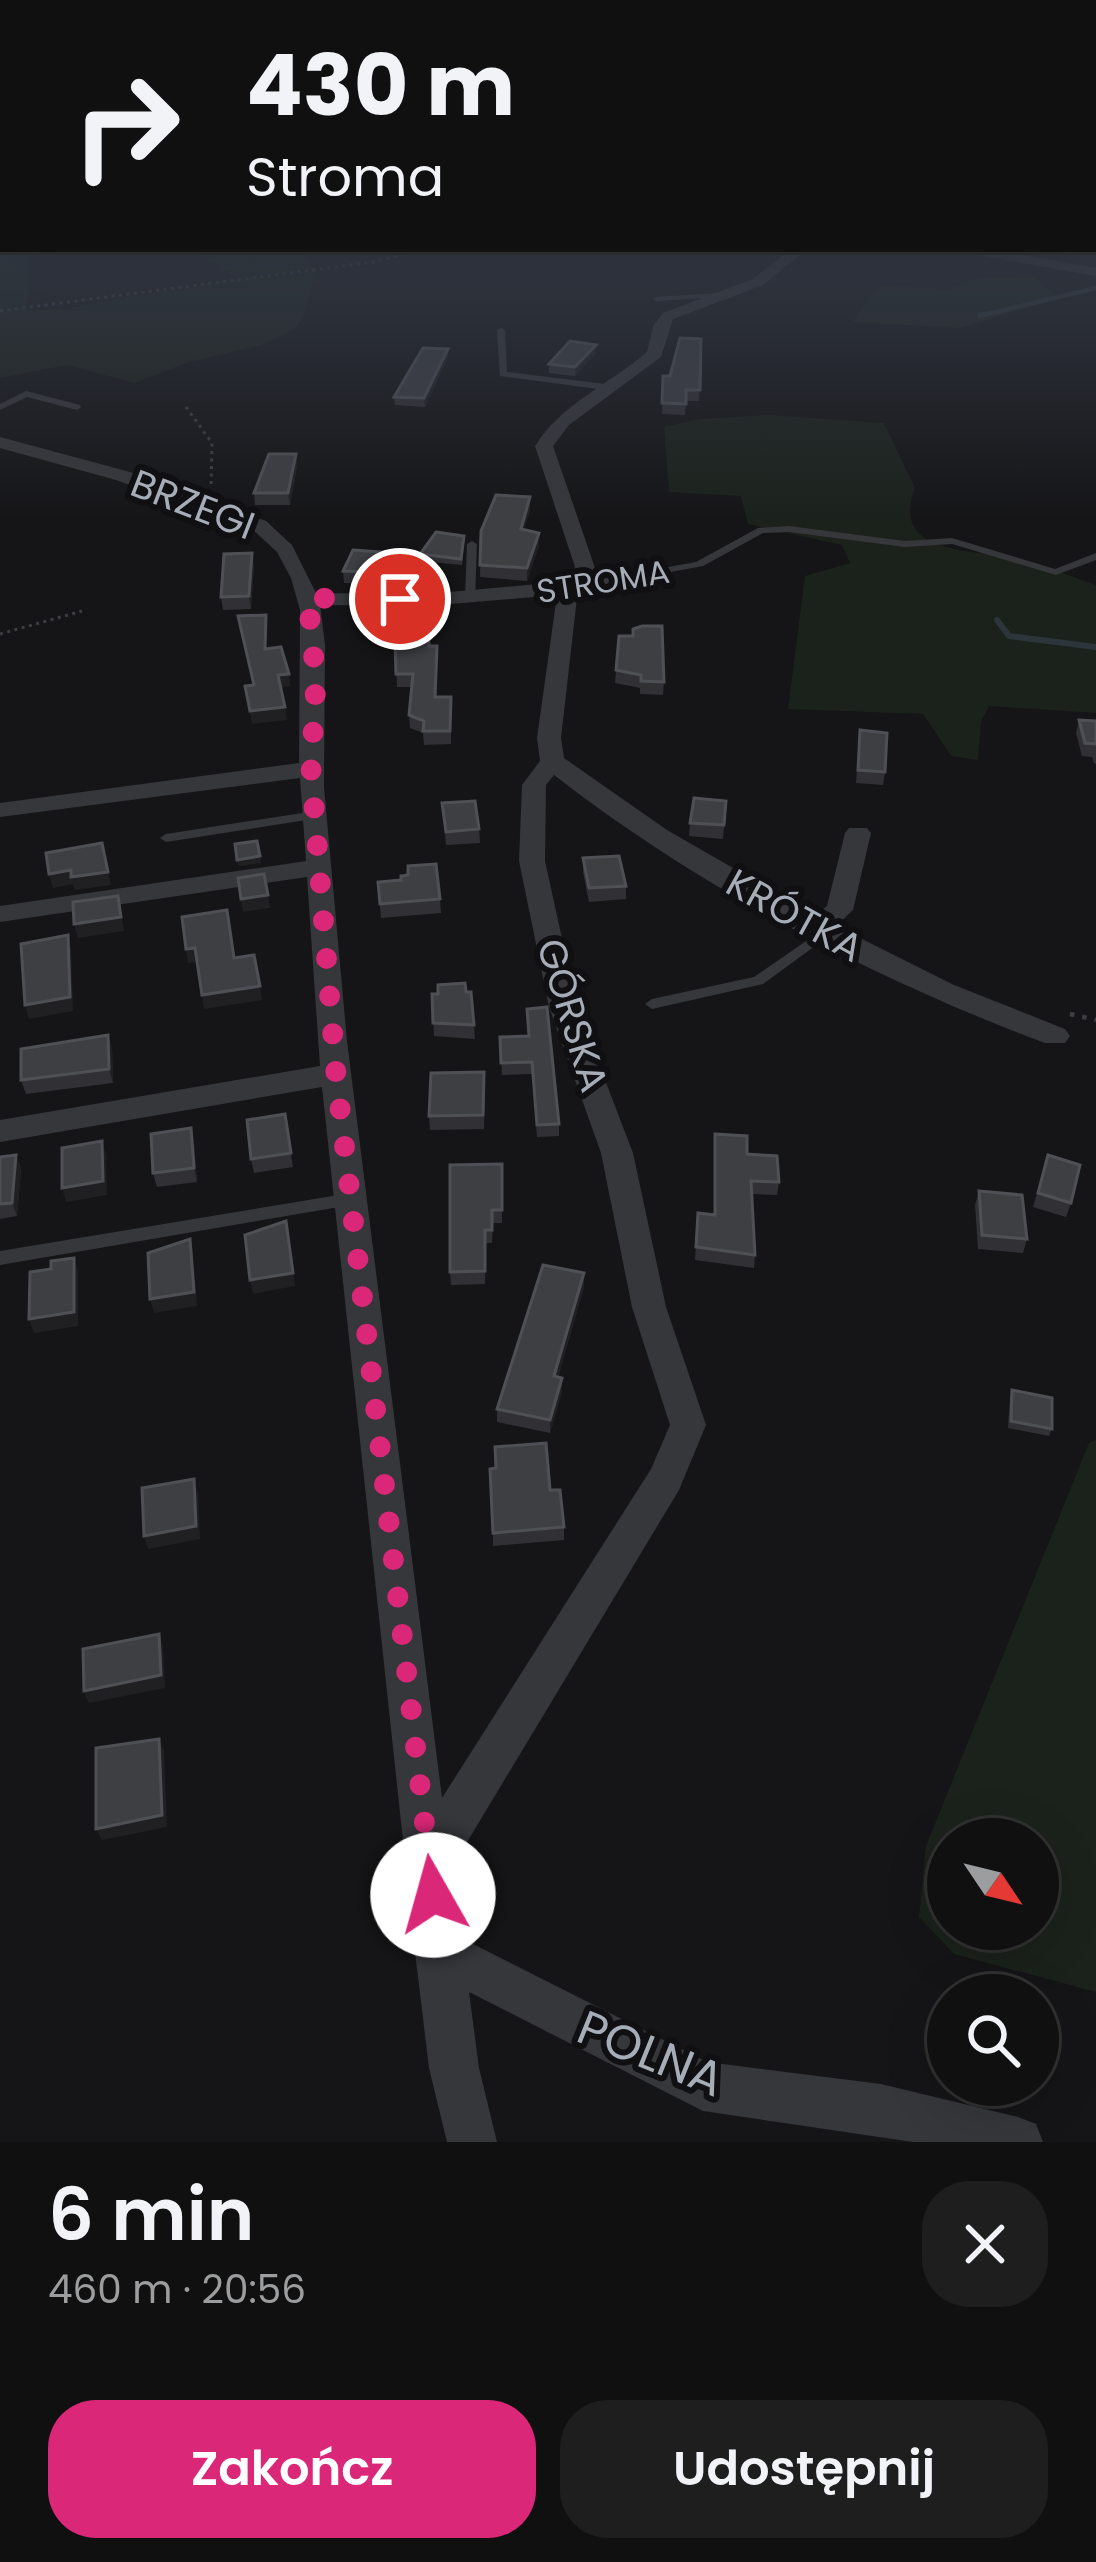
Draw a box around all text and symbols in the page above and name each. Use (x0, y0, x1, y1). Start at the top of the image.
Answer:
text: 430 m (246, 27, 515, 144)
icon: right (48, 48, 204, 204)
text: Stroma (246, 139, 444, 215)
street label: BRZEGI (123, 456, 263, 553)
pin (349, 548, 451, 650)
street label: STROMA (533, 548, 673, 615)
icon: arrive (367, 566, 433, 632)
street label: KRÓTKA (716, 855, 873, 975)
street label: GÓRSKA (523, 932, 622, 1098)
north arrow (927, 1818, 1059, 1950)
map controls (927, 1818, 1059, 2106)
position arrow (370, 1832, 496, 1958)
button: search (927, 1974, 1059, 2106)
street label: POLNA (568, 1994, 734, 2113)
text: 6 min (48, 2164, 254, 2265)
button: close (922, 2181, 1048, 2307)
text: 460 m · 20:56 (48, 2262, 306, 2317)
button: Zakończ (48, 2400, 536, 2538)
button: Udostępnij (560, 2400, 1048, 2538)

